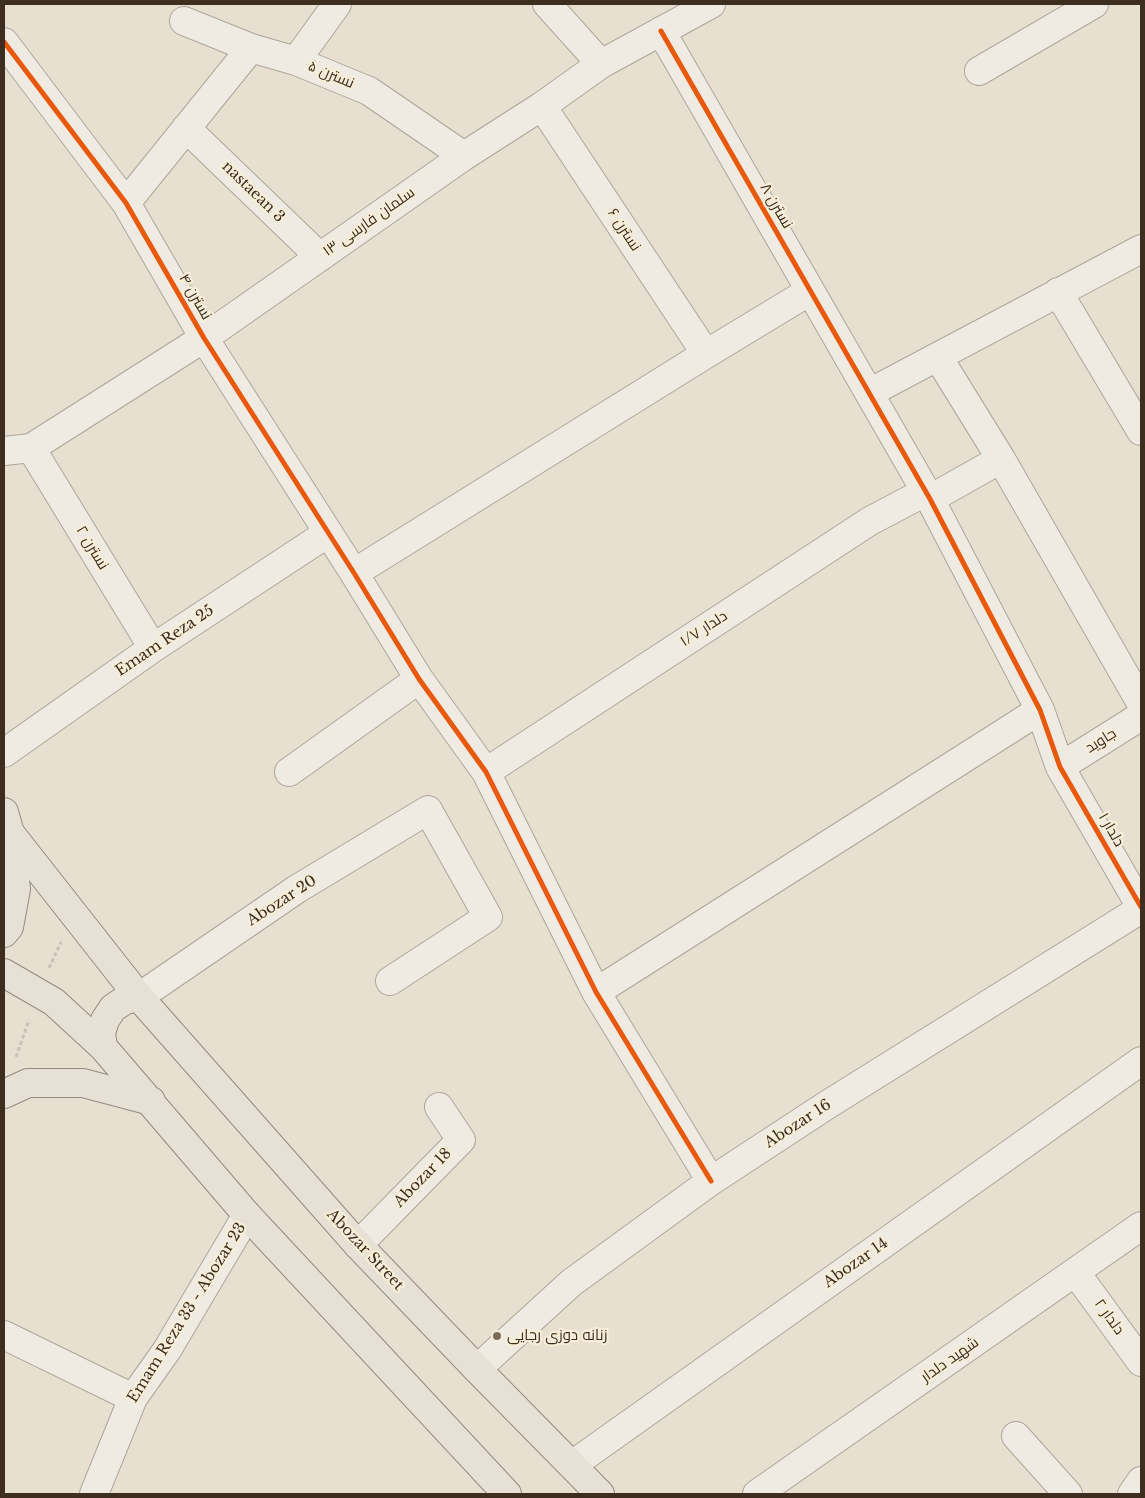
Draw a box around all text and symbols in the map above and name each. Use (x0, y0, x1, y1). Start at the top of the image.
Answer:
street label: نسترن ۵ (305, 57, 357, 93)
street label: nastaean 3 (218, 158, 288, 226)
street label: نسترن ۸ (756, 180, 796, 232)
street label: ۱۳ سلمان فارسی (320, 184, 418, 260)
street label: نسترن ۶ (604, 205, 644, 255)
street label: نسترن ۴ (175, 271, 215, 323)
street label: نسترن ۲ (72, 523, 112, 573)
street label: Emam Reza 25 (112, 601, 218, 681)
street label: دلدار ۱/۷ (677, 607, 731, 651)
street label: جاوید (1082, 725, 1120, 757)
street label: دلدار ۱ (1094, 810, 1128, 850)
street label: Abozar 20 (244, 872, 320, 930)
street label: Abozar 16 (761, 1096, 835, 1152)
street label: Abozar 18 (390, 1145, 456, 1211)
street label: Abozar Street (323, 1206, 407, 1294)
street label: Emam Reza 33 - Abozar 23 (124, 1220, 250, 1406)
street label: Abozar 14 (820, 1234, 892, 1292)
street label: دلدار ۲ (1090, 1296, 1128, 1338)
place label: زنانه دوزی رجایی (507, 1327, 607, 1345)
marker: زنانه دوزی رجایی (491, 1330, 503, 1342)
street label: شهید دلدار (918, 1334, 982, 1386)

